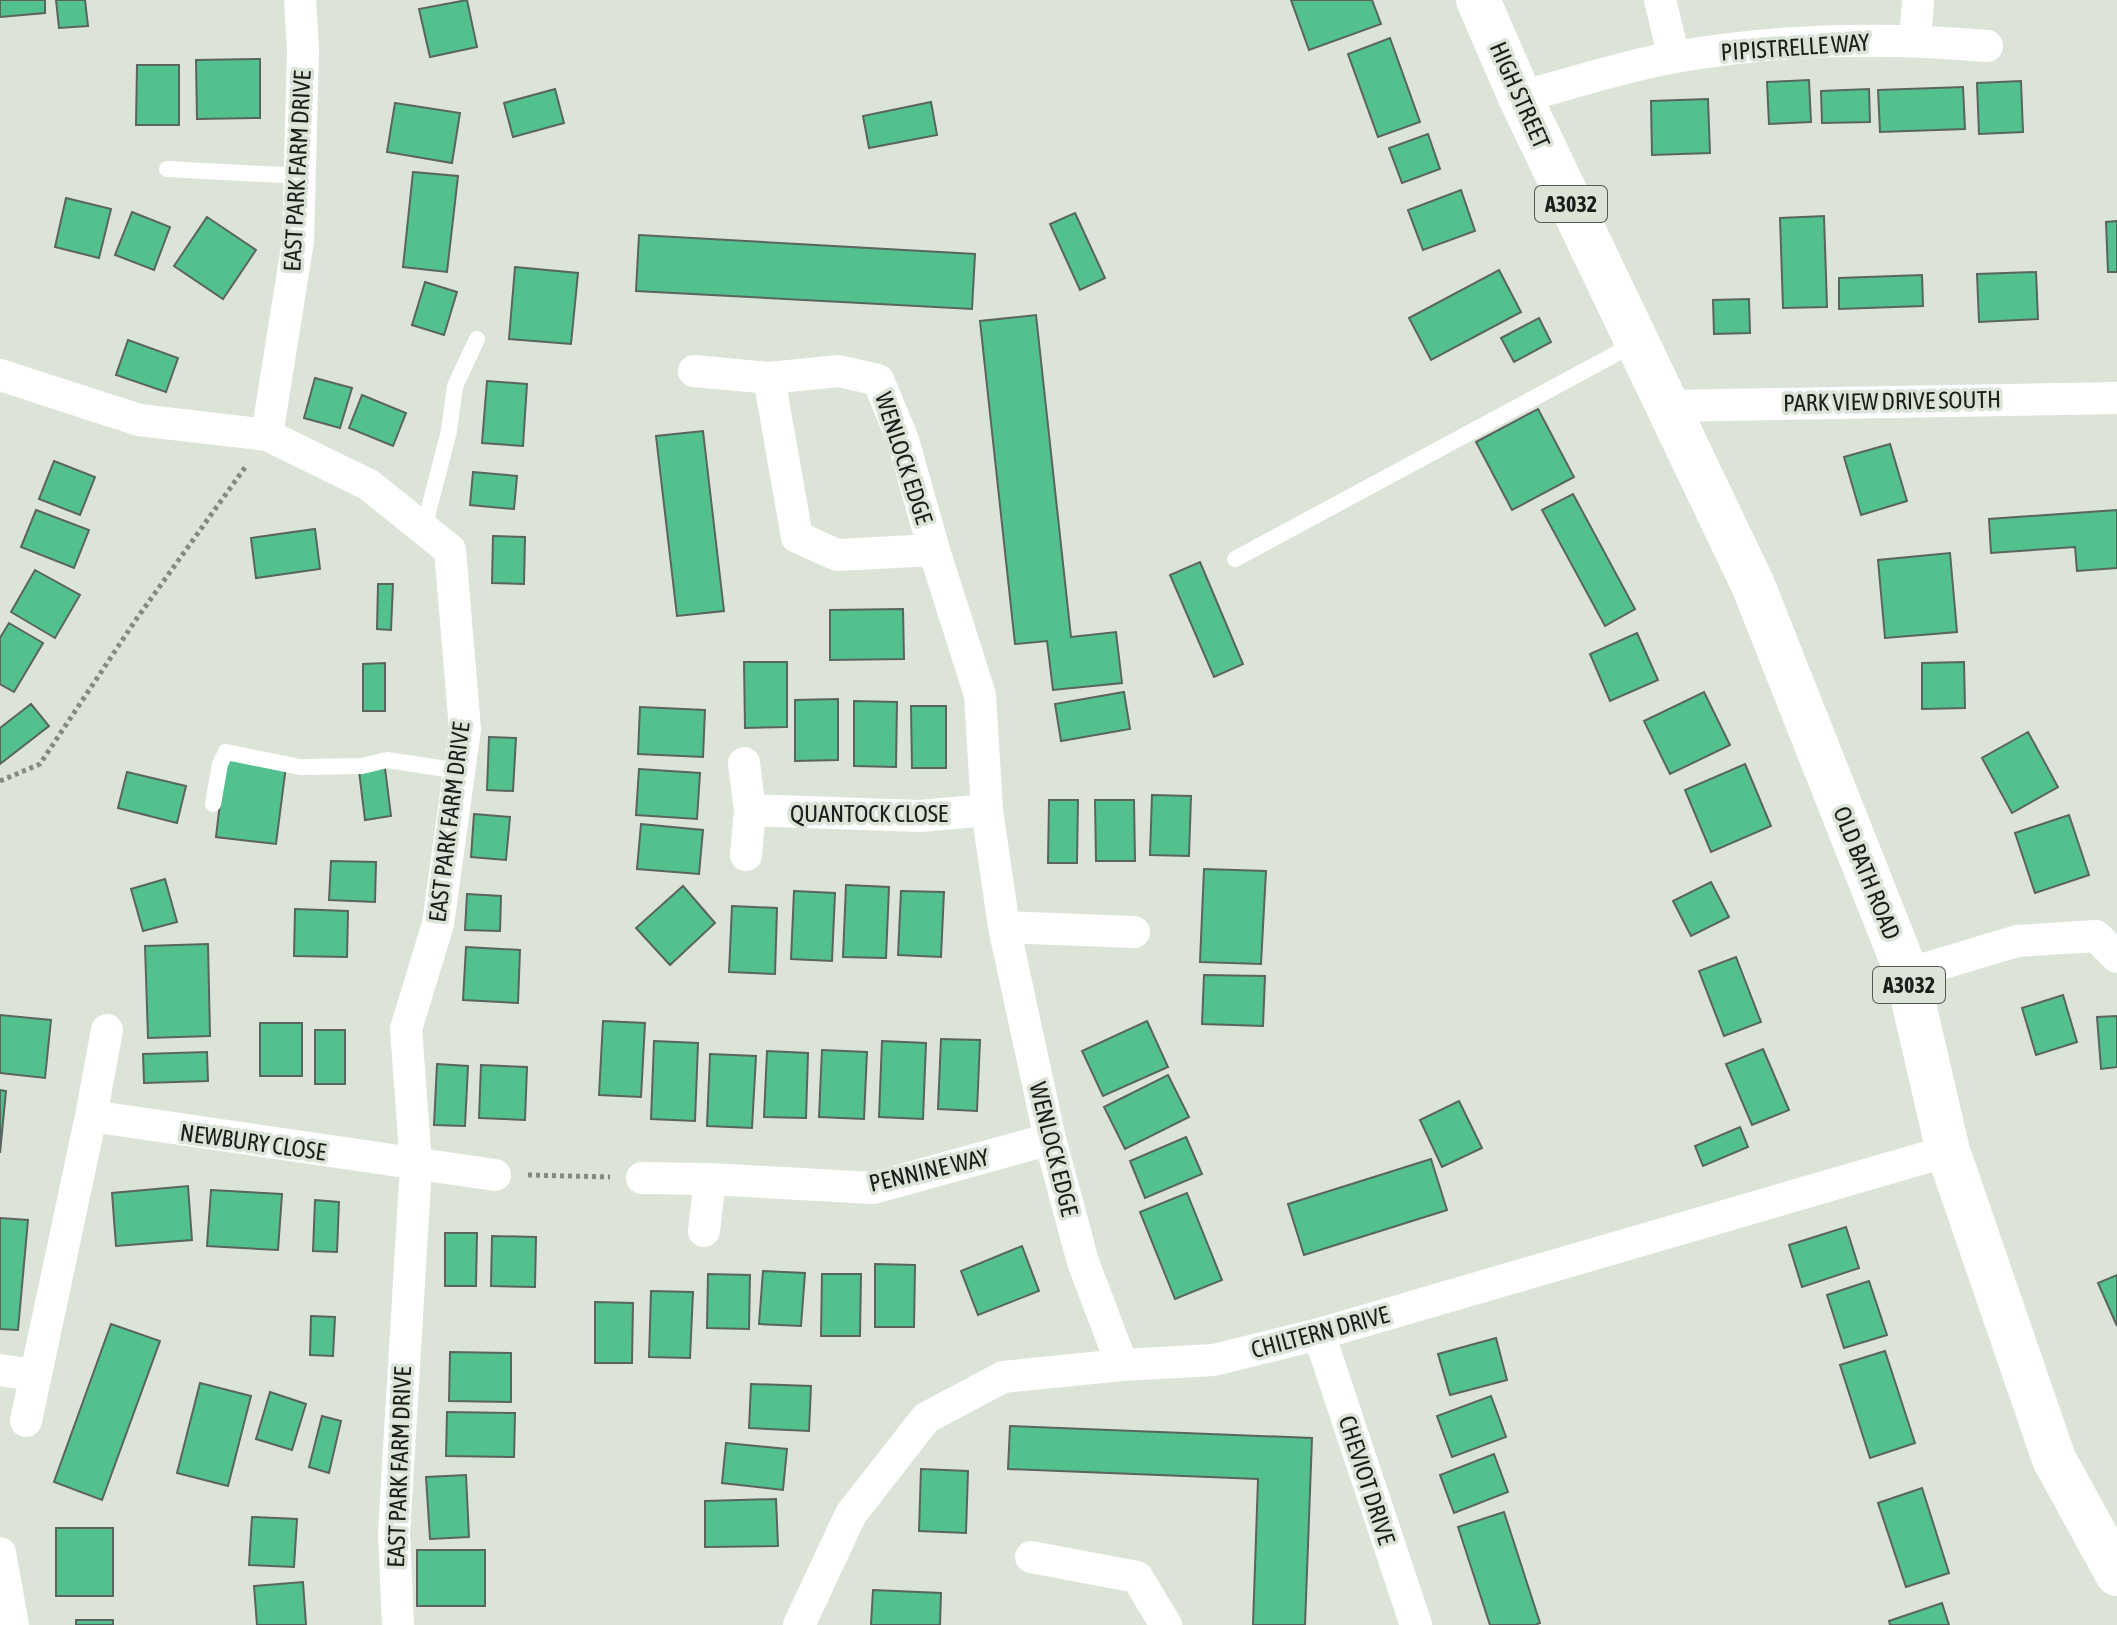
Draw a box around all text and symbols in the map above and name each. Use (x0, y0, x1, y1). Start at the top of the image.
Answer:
street label: PIPISTRELLE WAY (1720, 28, 1870, 66)
street label: HIGH STREET (1485, 38, 1556, 153)
street label: EAST PARK FARM DRIVE (278, 70, 316, 272)
road number: A3032 (1535, 186, 1607, 222)
street label: PARK VIEW DRIVE SOUTH (1783, 386, 2001, 416)
street label: WENLOCK EDGE (870, 389, 938, 527)
street label: EAST PARK FARM DRIVE (423, 720, 475, 924)
street label: QUANTOCK CLOSE (790, 800, 948, 827)
street label: OLD BATH ROAD (1828, 803, 1906, 943)
road number: A3032 (1873, 967, 1945, 1003)
street label: WENLOCK EDGE (1024, 1079, 1084, 1219)
street label: NEWBURY CLOSE (178, 1118, 328, 1166)
street label: PENNINE WAY (866, 1143, 992, 1197)
street label: CHILTERN DRIVE (1248, 1301, 1392, 1363)
street label: EAST PARK FARM DRIVE (382, 1366, 416, 1568)
street label: CHEVIOT DRIVE (1333, 1412, 1401, 1548)

